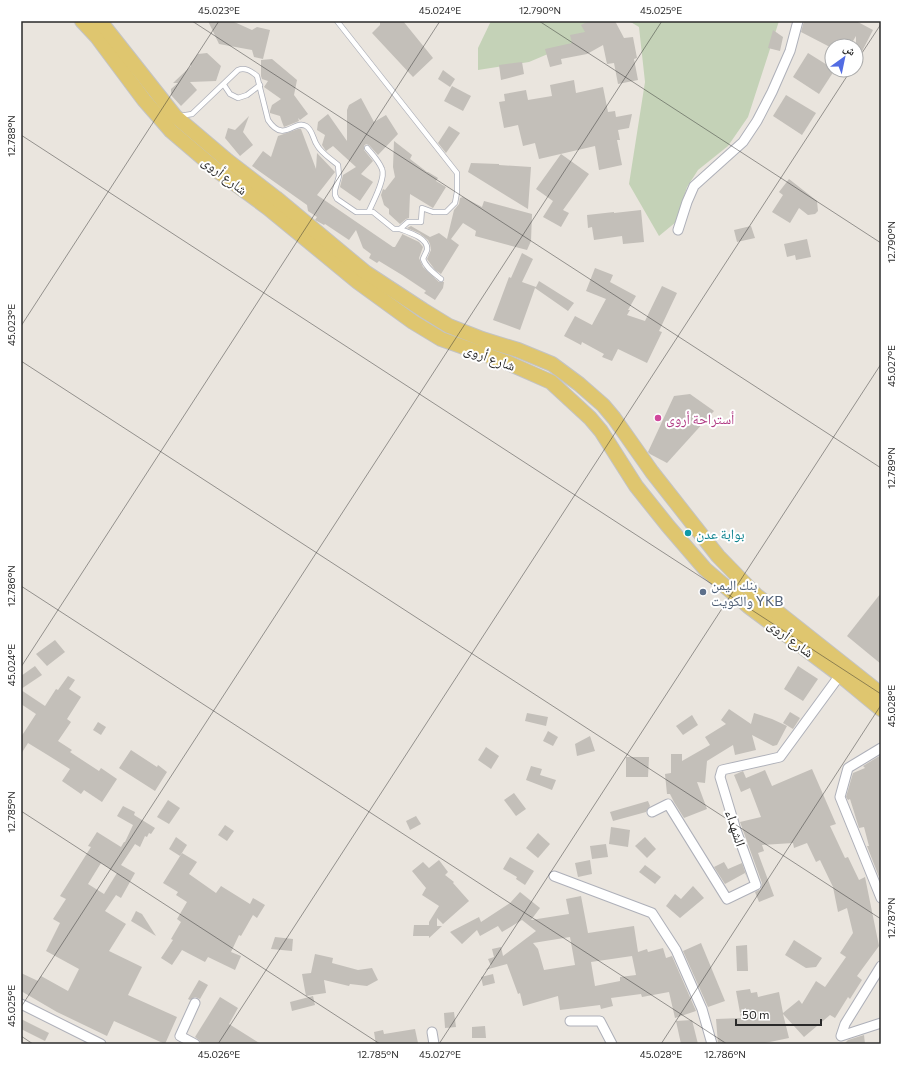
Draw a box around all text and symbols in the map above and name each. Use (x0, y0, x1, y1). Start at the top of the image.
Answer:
text: 45.023°E (198, 4, 240, 16)
text: 45.024°E (419, 4, 461, 16)
text: 12.790°N (519, 4, 561, 16)
text: 45.025°E (640, 4, 682, 16)
north arrow (824, 38, 864, 78)
text: ش (840, 41, 858, 60)
text: 12.788°N (5, 115, 17, 157)
street label: شارع أروى (198, 152, 251, 200)
text: 12.790°N (885, 221, 897, 263)
text: 45.023°E (5, 304, 17, 346)
street label: شارع أروى (461, 340, 518, 376)
text: 45.027°E (885, 345, 897, 387)
place label: أستراحة أروى (666, 410, 734, 428)
marker: أستراحة أروى (653, 413, 663, 423)
text: 12.789°N (885, 447, 897, 489)
place label: بوابة عدن (696, 525, 745, 543)
marker: بوابة عدن (683, 528, 693, 538)
text: 12.786°N (5, 565, 17, 607)
place label: بنك اليمن والكويت YKB (711, 576, 783, 610)
marker: بنك اليمن والكويت YKB (698, 587, 708, 597)
street label: شارع أروى (763, 615, 817, 662)
text: 45.024°E (5, 644, 17, 686)
text: 45.028°E (885, 685, 897, 727)
text: 12.785°N (5, 791, 17, 833)
street label: الشهداء (722, 808, 750, 848)
text: 12.787°N (885, 898, 897, 938)
text: 45.025°E (5, 985, 17, 1027)
scale bar (736, 1001, 821, 1027)
text: 50 m (742, 1007, 770, 1021)
text: 45.026°E (198, 1048, 240, 1060)
text: 12.785°N (357, 1048, 399, 1060)
text: 45.027°E (419, 1048, 461, 1060)
text: 45.028°E (640, 1048, 682, 1060)
text: 12.786°N (704, 1048, 746, 1060)

